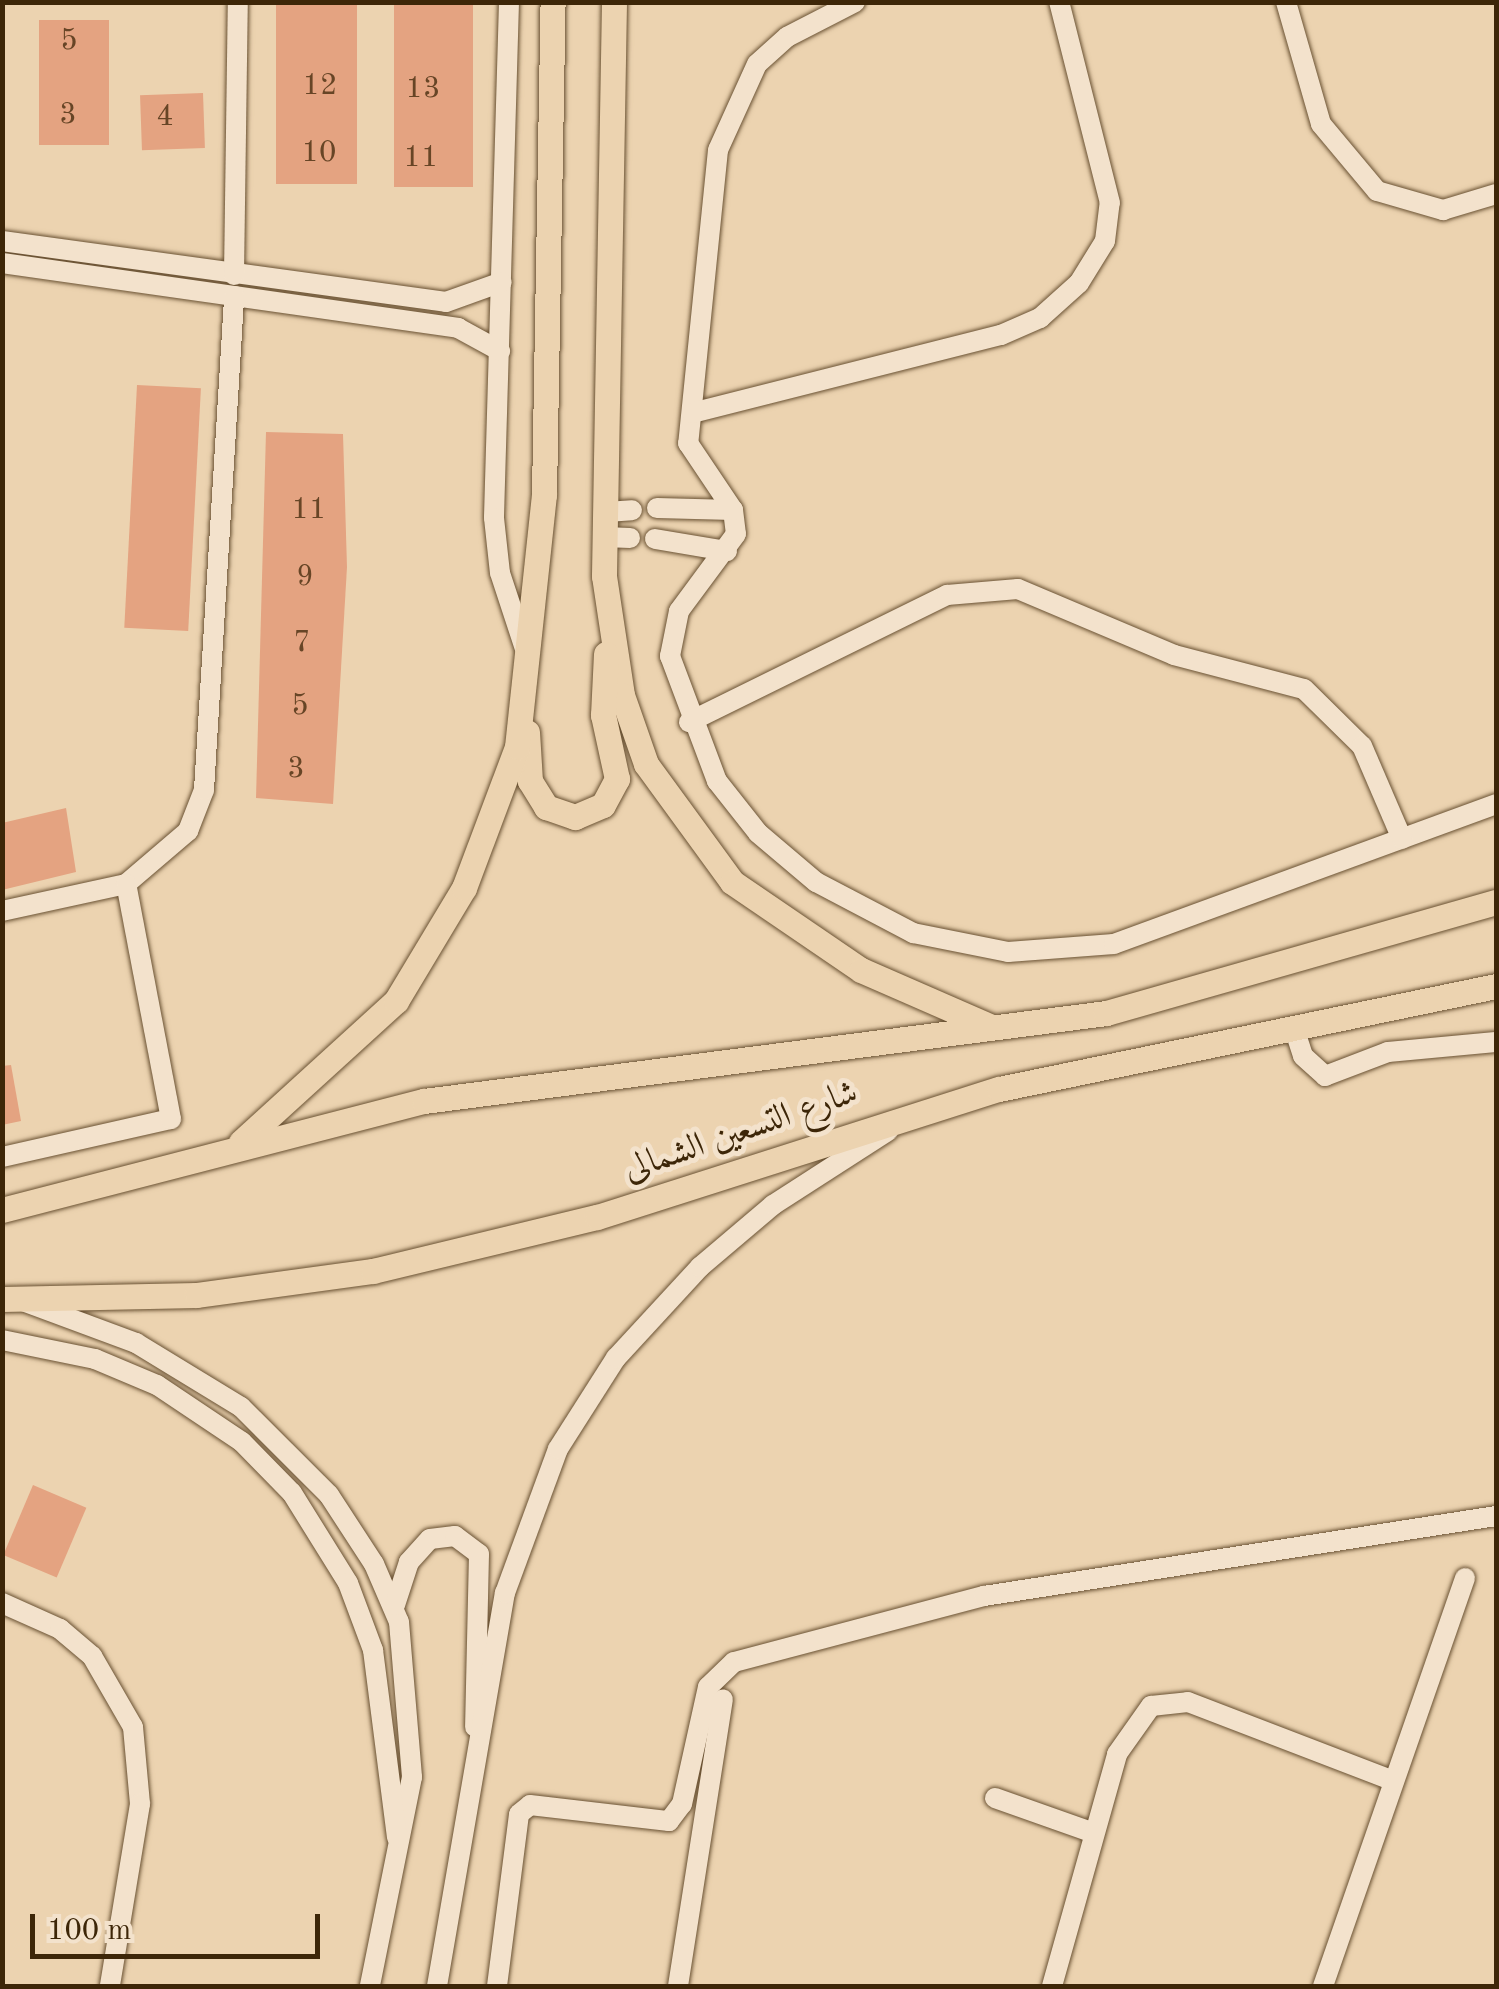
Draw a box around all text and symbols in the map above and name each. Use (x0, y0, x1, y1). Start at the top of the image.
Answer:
house number: 5 (60, 23, 78, 59)
house number: 12 (303, 68, 337, 104)
house number: 13 (406, 71, 440, 107)
house number: 3 (59, 97, 77, 133)
house number: 4 (156, 99, 174, 135)
house number: 10 (302, 135, 336, 171)
house number: 11 (404, 140, 438, 176)
house number: 11 (292, 492, 326, 528)
house number: 9 (296, 559, 314, 595)
house number: 7 (293, 625, 311, 661)
house number: 5 (291, 688, 309, 724)
house number: 3 (287, 751, 305, 787)
street label: شارع التسعين الشمالى (618, 1072, 864, 1192)
scale bar (35, 1894, 325, 1956)
text: 100 m (47, 1916, 131, 1946)

